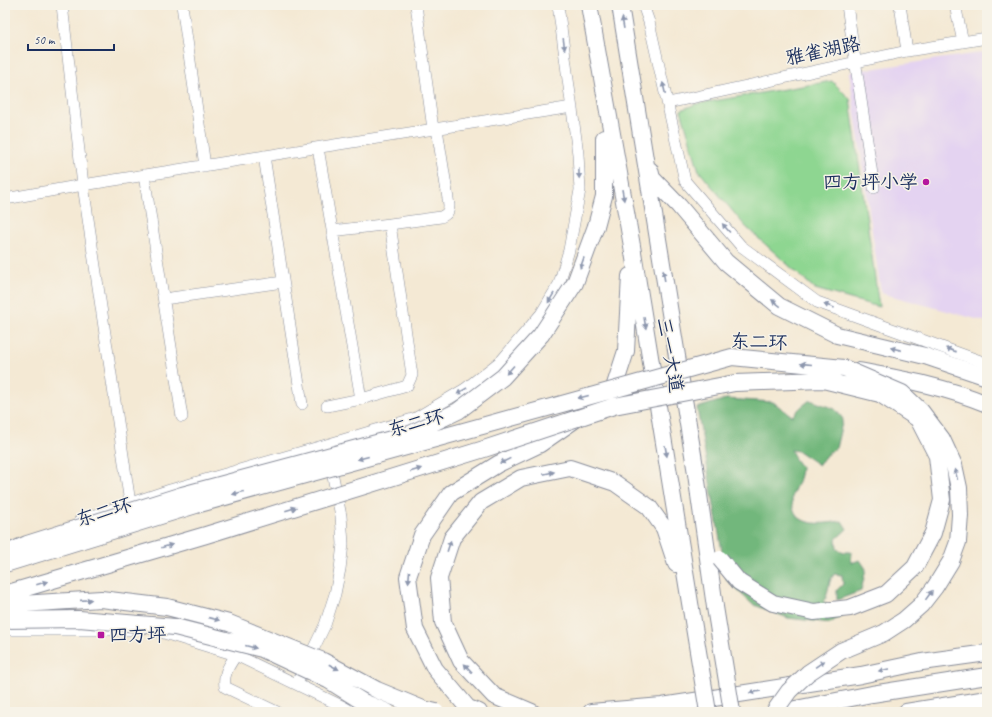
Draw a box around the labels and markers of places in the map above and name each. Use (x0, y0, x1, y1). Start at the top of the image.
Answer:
place label: 四方坪小学 (823, 170, 918, 194)
marker: 四方坪小学 (921, 177, 931, 187)
place label: 四方坪 (109, 623, 166, 647)
marker: 四方坪 (96, 630, 106, 640)

